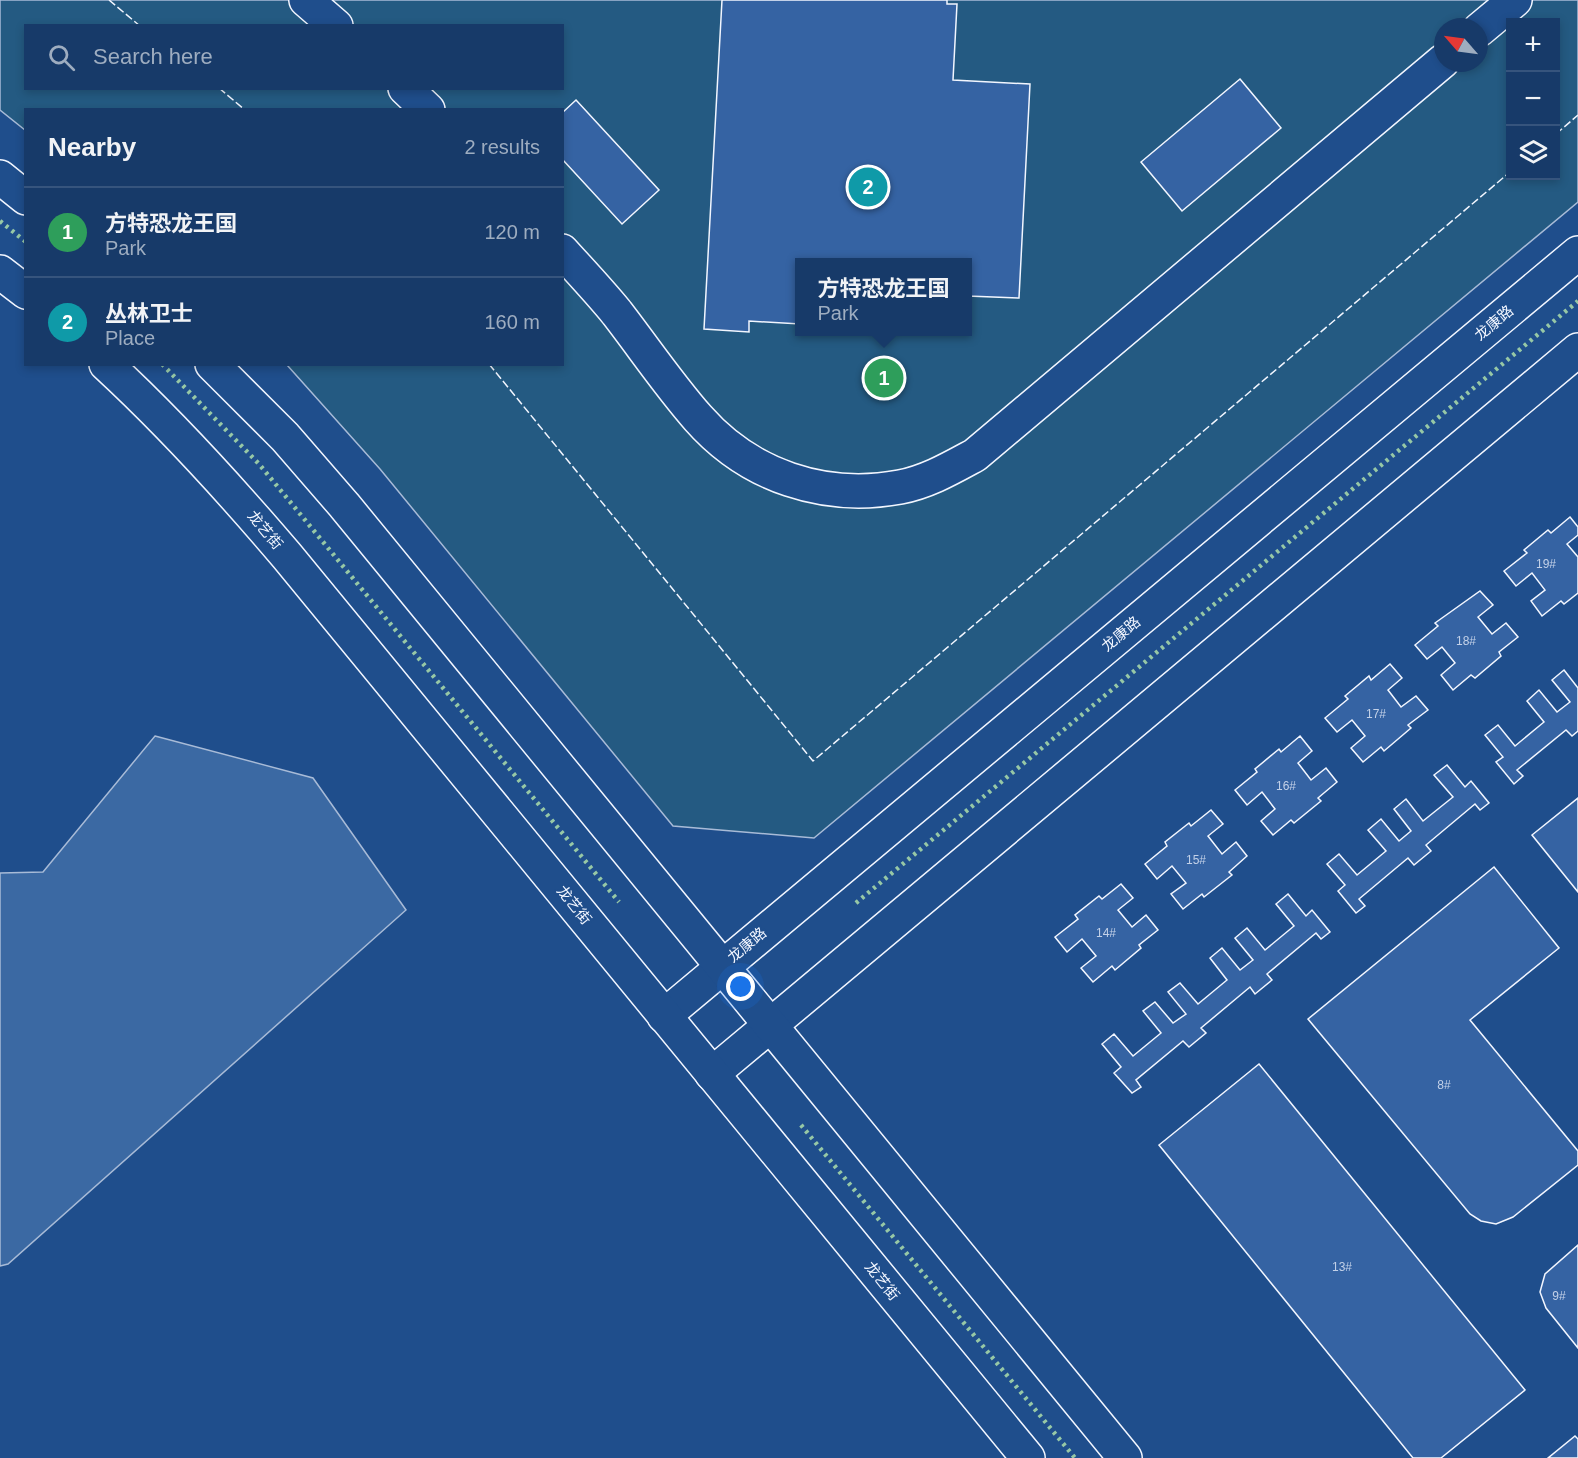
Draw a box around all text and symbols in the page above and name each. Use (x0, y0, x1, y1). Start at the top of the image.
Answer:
north arrow (1434, 18, 1488, 72)
map controls (1506, 18, 1560, 180)
button: + (1506, 18, 1560, 72)
search box (24, 24, 564, 90)
icon: search (45, 41, 78, 74)
text: Search here (93, 44, 213, 69)
button: − (1506, 72, 1560, 126)
button: layers (1506, 126, 1560, 180)
text: Nearby (48, 132, 136, 162)
text: 2 results (464, 136, 540, 158)
pin: 2 (848, 164, 888, 210)
text: 方特恐龙王国 (105, 211, 237, 236)
text: 1 (62, 221, 73, 243)
text: 120 m (484, 221, 540, 243)
text: Park (105, 237, 146, 259)
popup (795, 258, 972, 336)
text: 方特恐龙王国 (817, 276, 950, 301)
text: 丛林卫士 (105, 301, 193, 326)
text: Park (817, 302, 859, 324)
street label: 龙康路 (1471, 302, 1516, 344)
text: 2 (62, 311, 73, 333)
text: 160 m (484, 311, 540, 333)
text: Place (105, 327, 155, 349)
pin: 1 (864, 356, 904, 400)
street label: 龙艺街 (244, 507, 286, 552)
house number: 19# (1536, 557, 1556, 571)
street label: 龙康路 (1098, 613, 1143, 655)
house number: 18# (1456, 634, 1476, 648)
house number: 17# (1366, 707, 1386, 721)
house number: 16# (1276, 779, 1296, 793)
house number: 15# (1186, 853, 1206, 867)
street label: 龙艺街 (554, 882, 595, 928)
street label: 龙康路 (724, 924, 769, 966)
house number: 14# (1096, 926, 1116, 940)
your location (726, 972, 755, 1001)
house number: 8# (1437, 1078, 1451, 1092)
street label: 龙艺街 (862, 1258, 903, 1304)
house number: 13# (1332, 1260, 1352, 1274)
house number: 9# (1552, 1289, 1566, 1303)

